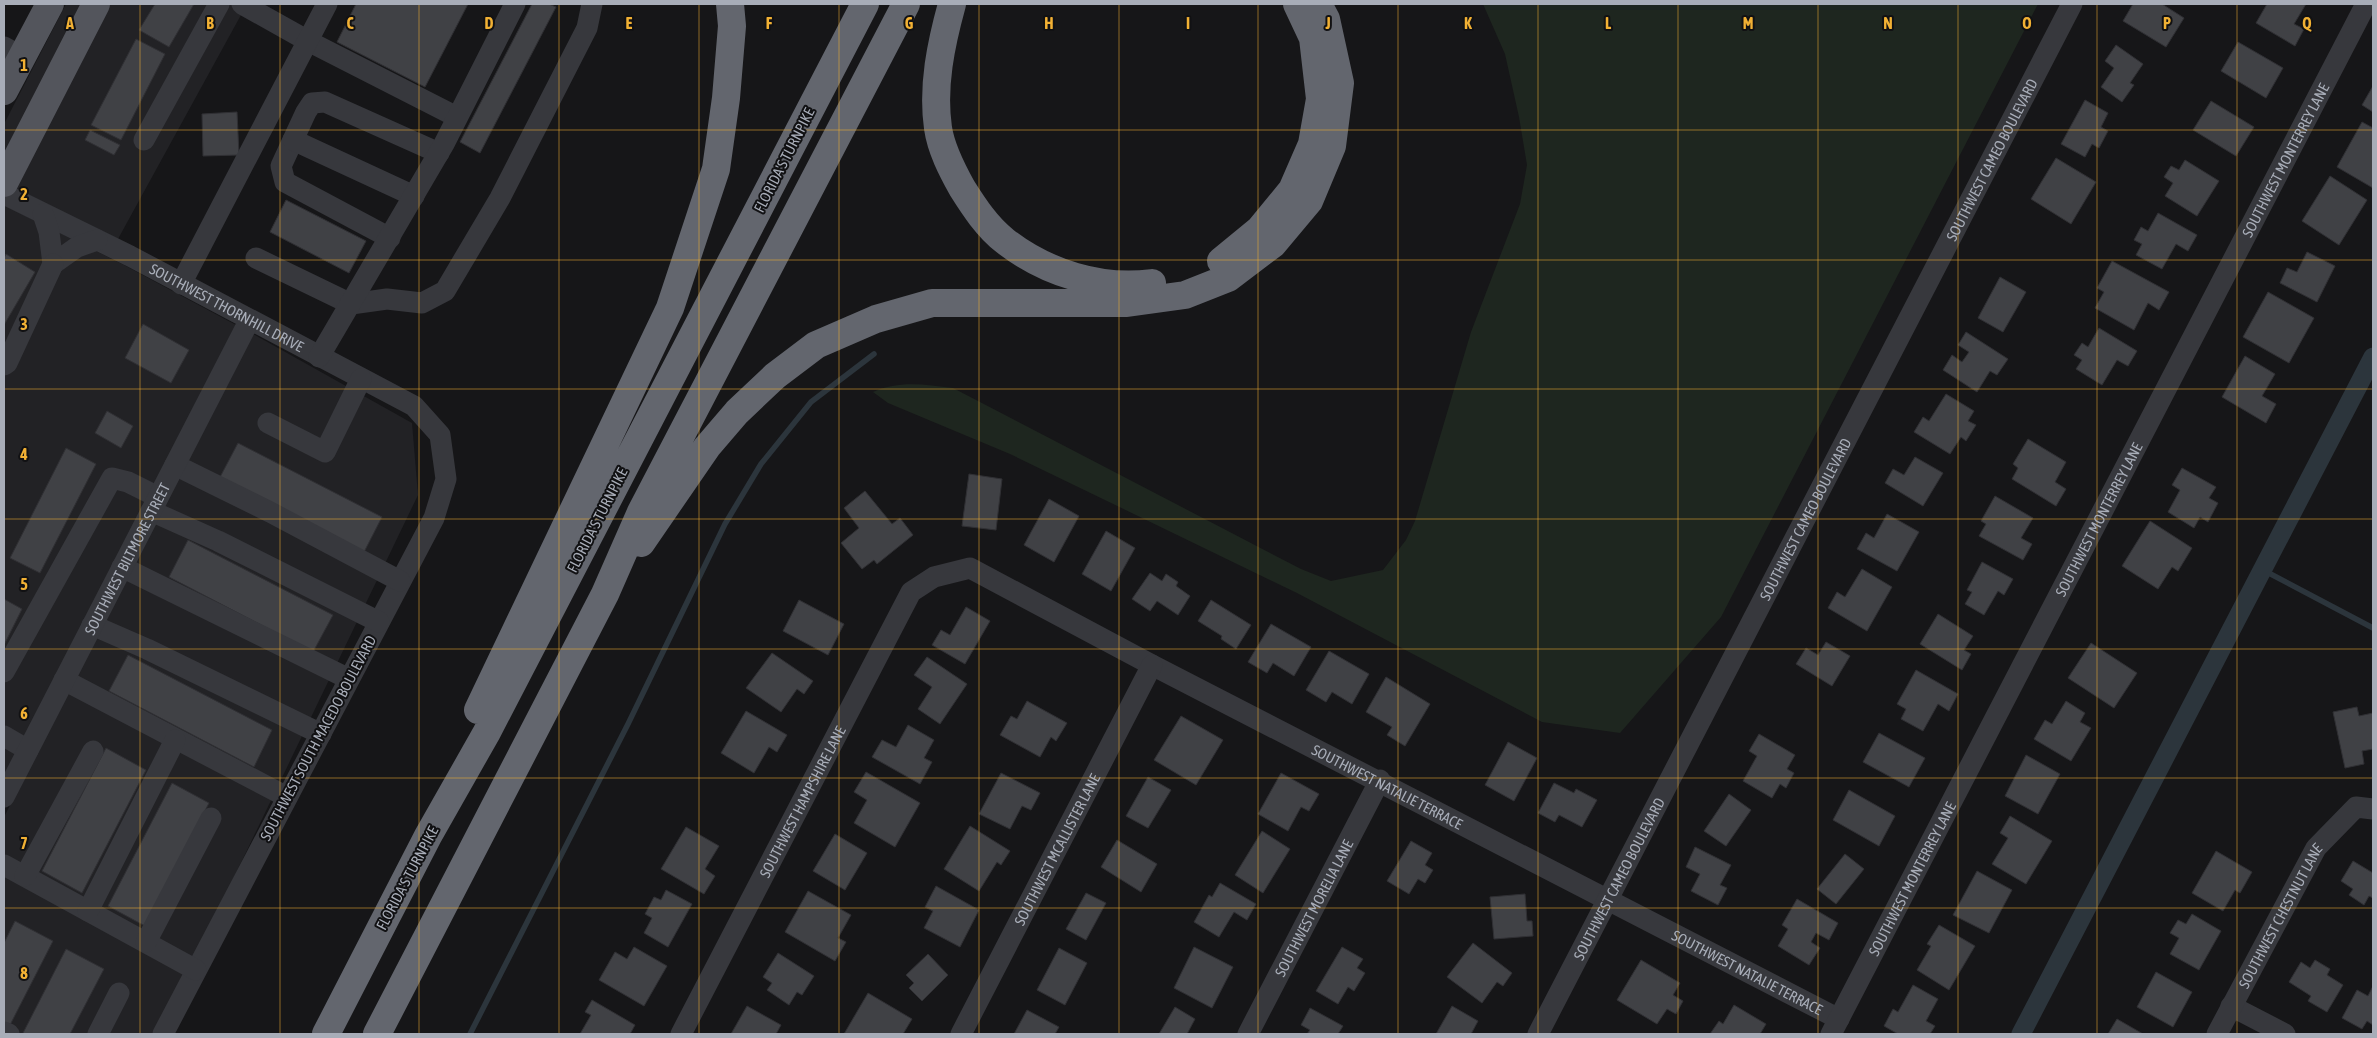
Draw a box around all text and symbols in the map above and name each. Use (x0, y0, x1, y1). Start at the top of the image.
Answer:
text: A (65, 14, 74, 32)
text: B (206, 14, 214, 32)
text: C (346, 14, 354, 32)
text: D (485, 14, 494, 32)
text: E (626, 14, 633, 32)
text: F (766, 14, 773, 32)
text: G (905, 14, 914, 32)
text: H (1044, 14, 1054, 32)
text: I (1186, 14, 1190, 32)
text: J (1324, 14, 1331, 32)
text: K (1464, 14, 1472, 32)
text: L (1605, 14, 1612, 32)
text: M (1743, 14, 1753, 32)
text: N (1883, 14, 1893, 32)
text: O (2022, 14, 2032, 32)
text: P (2163, 14, 2171, 32)
text: Q (2302, 14, 2312, 32)
text: 1 (20, 56, 28, 74)
street label: SOUTHWEST CAMEO BOULEVARD (1942, 76, 2040, 243)
street label: SOUTHWEST MONTERREY LANE (2238, 80, 2332, 240)
street label: FLORIDA'S TURNPIKE (750, 104, 818, 215)
text: 2 (20, 185, 28, 203)
street label: SOUTHWEST THORNHILL DRIVE (147, 260, 307, 355)
text: 3 (20, 315, 28, 333)
street label: SOUTHWEST CAMEO BOULEVARD (1756, 435, 1854, 603)
street label: SOUTHWEST MONTERREY LANE (2051, 439, 2146, 599)
text: 4 (19, 445, 28, 463)
street label: FLORIDA'S TURNPIKE (563, 464, 631, 575)
street label: SOUTHWEST BILTMORE STREET (81, 480, 173, 637)
text: 5 (20, 575, 28, 593)
street label: SOUTHWEST SOUTH MACEDO BOULEVARD (257, 633, 379, 843)
text: 6 (20, 704, 28, 722)
street label: SOUTHWEST HAMPSHIRE LANE (756, 722, 849, 880)
street label: SOUTHWEST NATALIE TERRACE (1309, 741, 1466, 832)
street label: SOUTHWEST MCALLISTER LANE (1010, 770, 1103, 928)
street label: SOUTHWEST CAMEO BOULEVARD (1570, 795, 1668, 963)
street label: SOUTHWEST MONTERREY LANE (1865, 798, 1959, 958)
street label: FLORIDA'S TURNPIKE (373, 823, 442, 933)
text: 7 (20, 834, 28, 852)
street label: SOUTHWEST MORELIA LANE (1271, 836, 1356, 979)
street label: SOUTHWEST CHESTNUT LANE (2235, 839, 2325, 991)
street label: SOUTHWEST NATALIE TERRACE (1669, 926, 1826, 1018)
text: 8 (20, 964, 28, 982)

